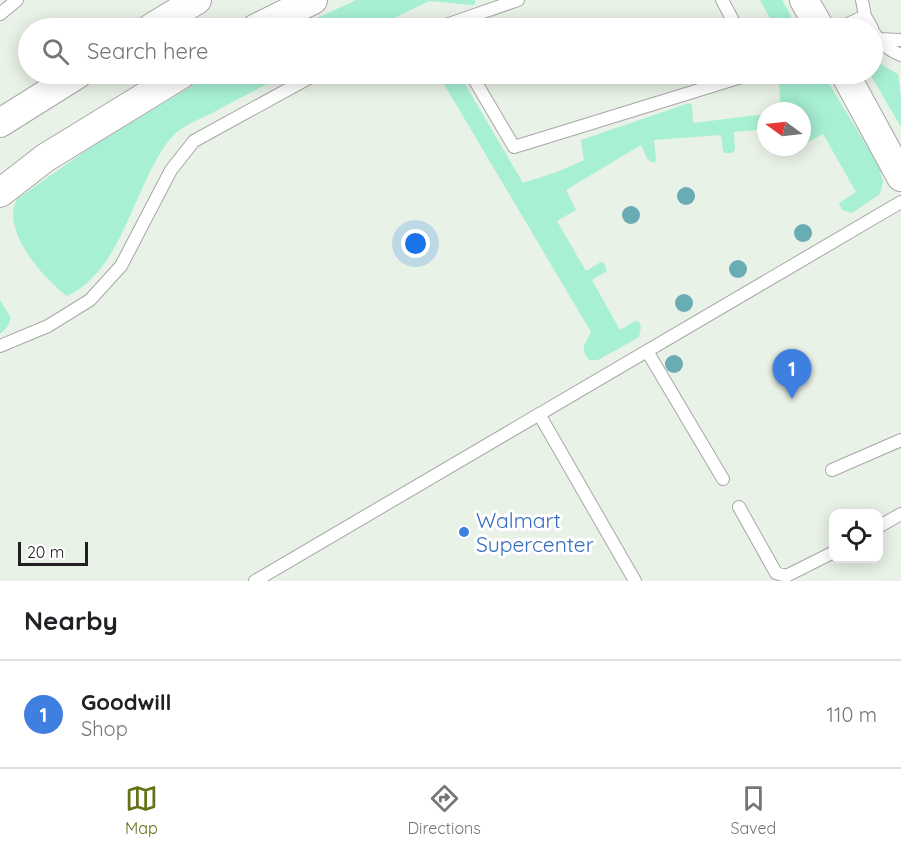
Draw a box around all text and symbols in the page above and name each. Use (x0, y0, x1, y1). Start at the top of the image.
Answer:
search box (18, 18, 883, 84)
icon: search (39, 35, 72, 68)
text: Search here (87, 37, 208, 65)
north arrow (757, 102, 811, 156)
your location (401, 229, 430, 258)
pin: 1 (772, 350, 812, 399)
place label: Walmart Supercenter (476, 507, 594, 557)
map controls (829, 509, 883, 563)
button: locate (829, 509, 883, 563)
marker: Walmart Supercenter (457, 525, 471, 539)
scale bar (18, 539, 88, 566)
text: 20 m (27, 542, 64, 562)
text: Nearby (24, 604, 118, 637)
text: Goodwill (81, 688, 172, 716)
text: 1 (40, 702, 47, 727)
text: 110 m (827, 702, 877, 727)
text: Shop (81, 716, 128, 741)
tab: Map (125, 782, 158, 838)
tab: Directions (408, 782, 481, 838)
tab: Saved (731, 782, 776, 838)

